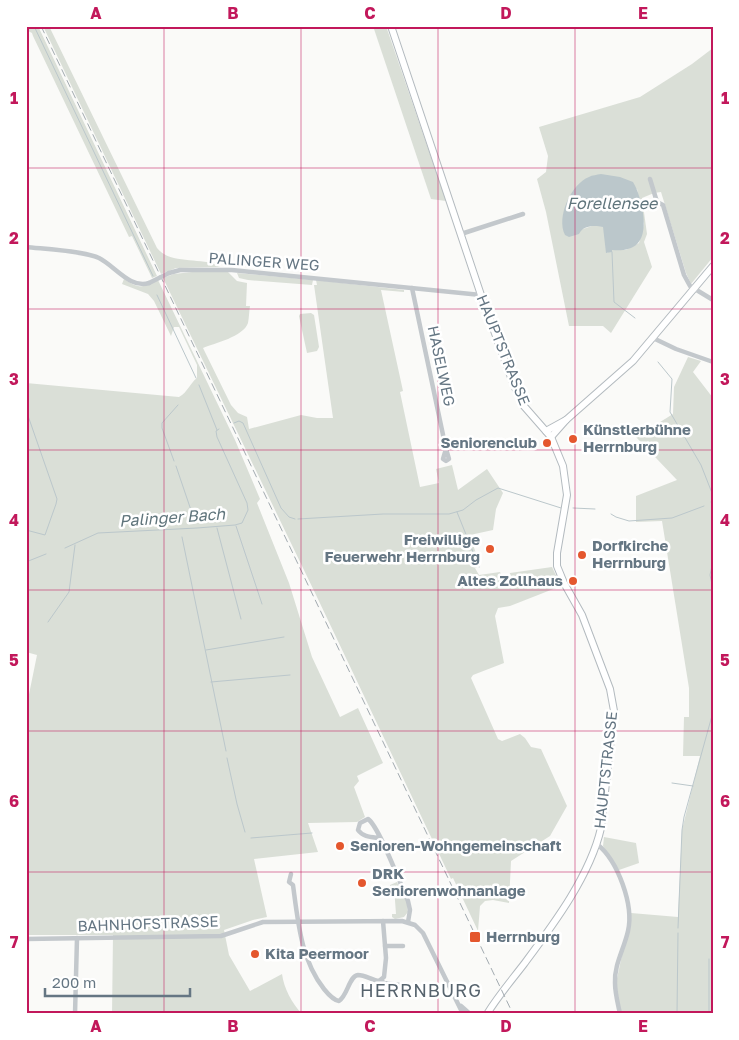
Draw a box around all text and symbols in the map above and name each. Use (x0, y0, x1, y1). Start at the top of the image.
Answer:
text: A (90, 3, 102, 23)
text: B (227, 3, 239, 23)
text: C (364, 3, 376, 23)
text: D (500, 3, 512, 23)
text: E (638, 3, 648, 23)
text: 1 (10, 88, 18, 108)
text: 1 (721, 88, 729, 108)
water label: Forellensee (567, 193, 659, 213)
text: 2 (9, 228, 19, 248)
text: 2 (720, 228, 730, 248)
street label: PALINGER WEG (208, 248, 320, 274)
street label: HAUPTSTRASSE (473, 292, 534, 408)
street label: HASELWEG (425, 324, 459, 408)
text: 3 (9, 369, 19, 389)
text: 3 (720, 369, 730, 389)
place label: Künstlerbühne Herrnburg (583, 420, 691, 455)
place label: Seniorenclub (441, 433, 537, 451)
marker: Künstlerbühne Herrnburg (567, 433, 579, 445)
marker: Seniorenclub (541, 437, 553, 449)
water label: Palinger Bach (118, 503, 227, 531)
text: 4 (9, 510, 19, 530)
text: 4 (720, 510, 730, 530)
place label: Freiwillige Feuerwehr Herrnburg (325, 530, 480, 565)
place label: Dorfkirche Herrnburg (592, 536, 668, 571)
marker: Freiwillige Feuerwehr Herrnburg (484, 543, 496, 555)
marker: Dorfkirche Herrnburg (576, 549, 588, 561)
place label: Altes Zollhaus (457, 571, 563, 589)
marker: Altes Zollhaus (567, 575, 579, 587)
text: 5 (9, 650, 19, 670)
text: 5 (720, 650, 730, 670)
street label: HAUPTSTRASSE (590, 710, 620, 830)
text: 6 (9, 791, 19, 811)
text: 6 (720, 791, 730, 811)
place label: Senioren-Wohngemeinschaft (350, 836, 562, 854)
marker: Senioren-Wohngemeinschaft (334, 840, 346, 852)
place label: DRK Seniorenwohnanlage (372, 864, 526, 899)
marker: DRK Seniorenwohnanlage (356, 877, 368, 889)
street label: BAHNHOFSTRASSE (77, 912, 219, 934)
place label: Herrnburg (486, 927, 560, 945)
marker: Herrnburg (468, 930, 482, 944)
text: 7 (10, 932, 19, 952)
text: 7 (721, 932, 730, 952)
place label: Kita Peermoor (265, 944, 369, 962)
marker: Kita Peermoor (249, 948, 261, 960)
scale bar (45, 965, 190, 997)
text: 200 m (52, 973, 96, 991)
district label: HERRNBURG (360, 979, 482, 1001)
text: A (90, 1016, 102, 1036)
text: B (227, 1016, 239, 1036)
text: C (364, 1016, 376, 1036)
text: D (500, 1016, 512, 1036)
text: E (638, 1016, 648, 1036)

